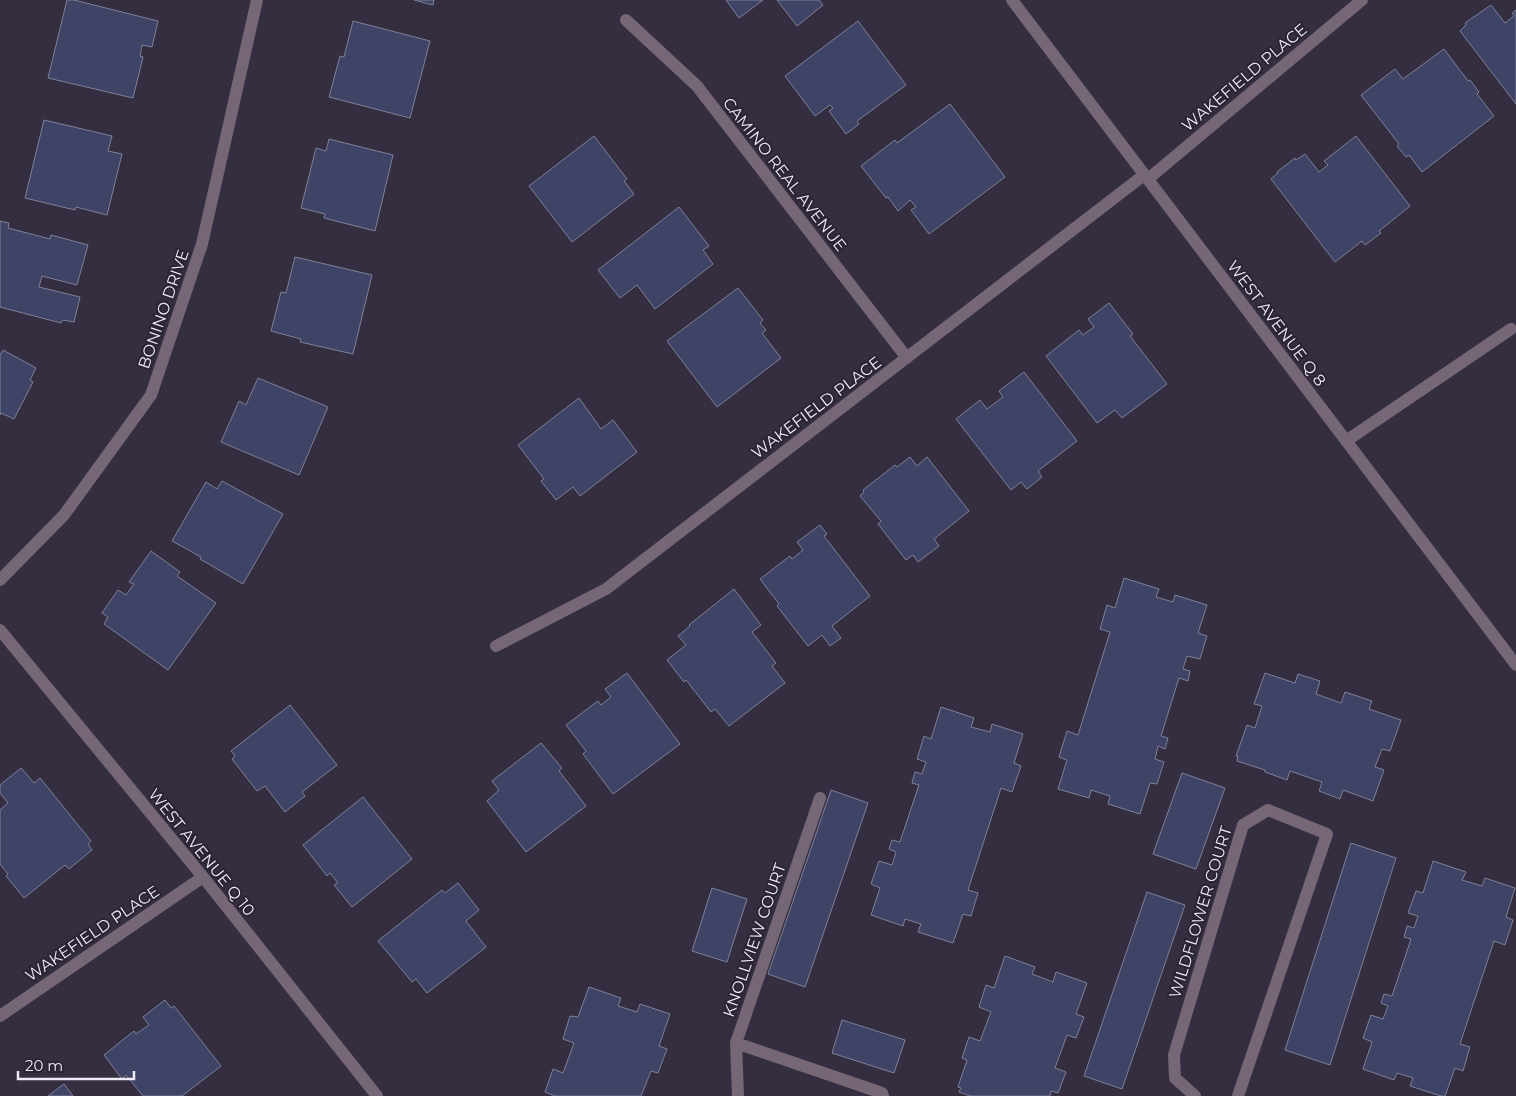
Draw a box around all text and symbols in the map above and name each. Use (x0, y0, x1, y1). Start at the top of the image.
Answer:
street label: WAKEFIELD PLACE (1178, 20, 1311, 135)
street label: CAMINO REAL AVENUE (719, 94, 850, 255)
street label: BONINO DRIVE (134, 247, 193, 371)
street label: WEST AVENUE Q 8 (1223, 257, 1330, 390)
street label: WAKEFIELD PLACE (748, 352, 885, 462)
street label: WEST AVENUE Q 10 (144, 785, 259, 920)
street label: WILDFLOWER COURT (1165, 823, 1236, 1000)
street label: KNOLLVIEW COURT (719, 860, 790, 1020)
street label: WAKEFIELD PLACE (22, 882, 163, 985)
scale bar (18, 1048, 134, 1080)
text: 20 m (25, 1056, 63, 1075)

